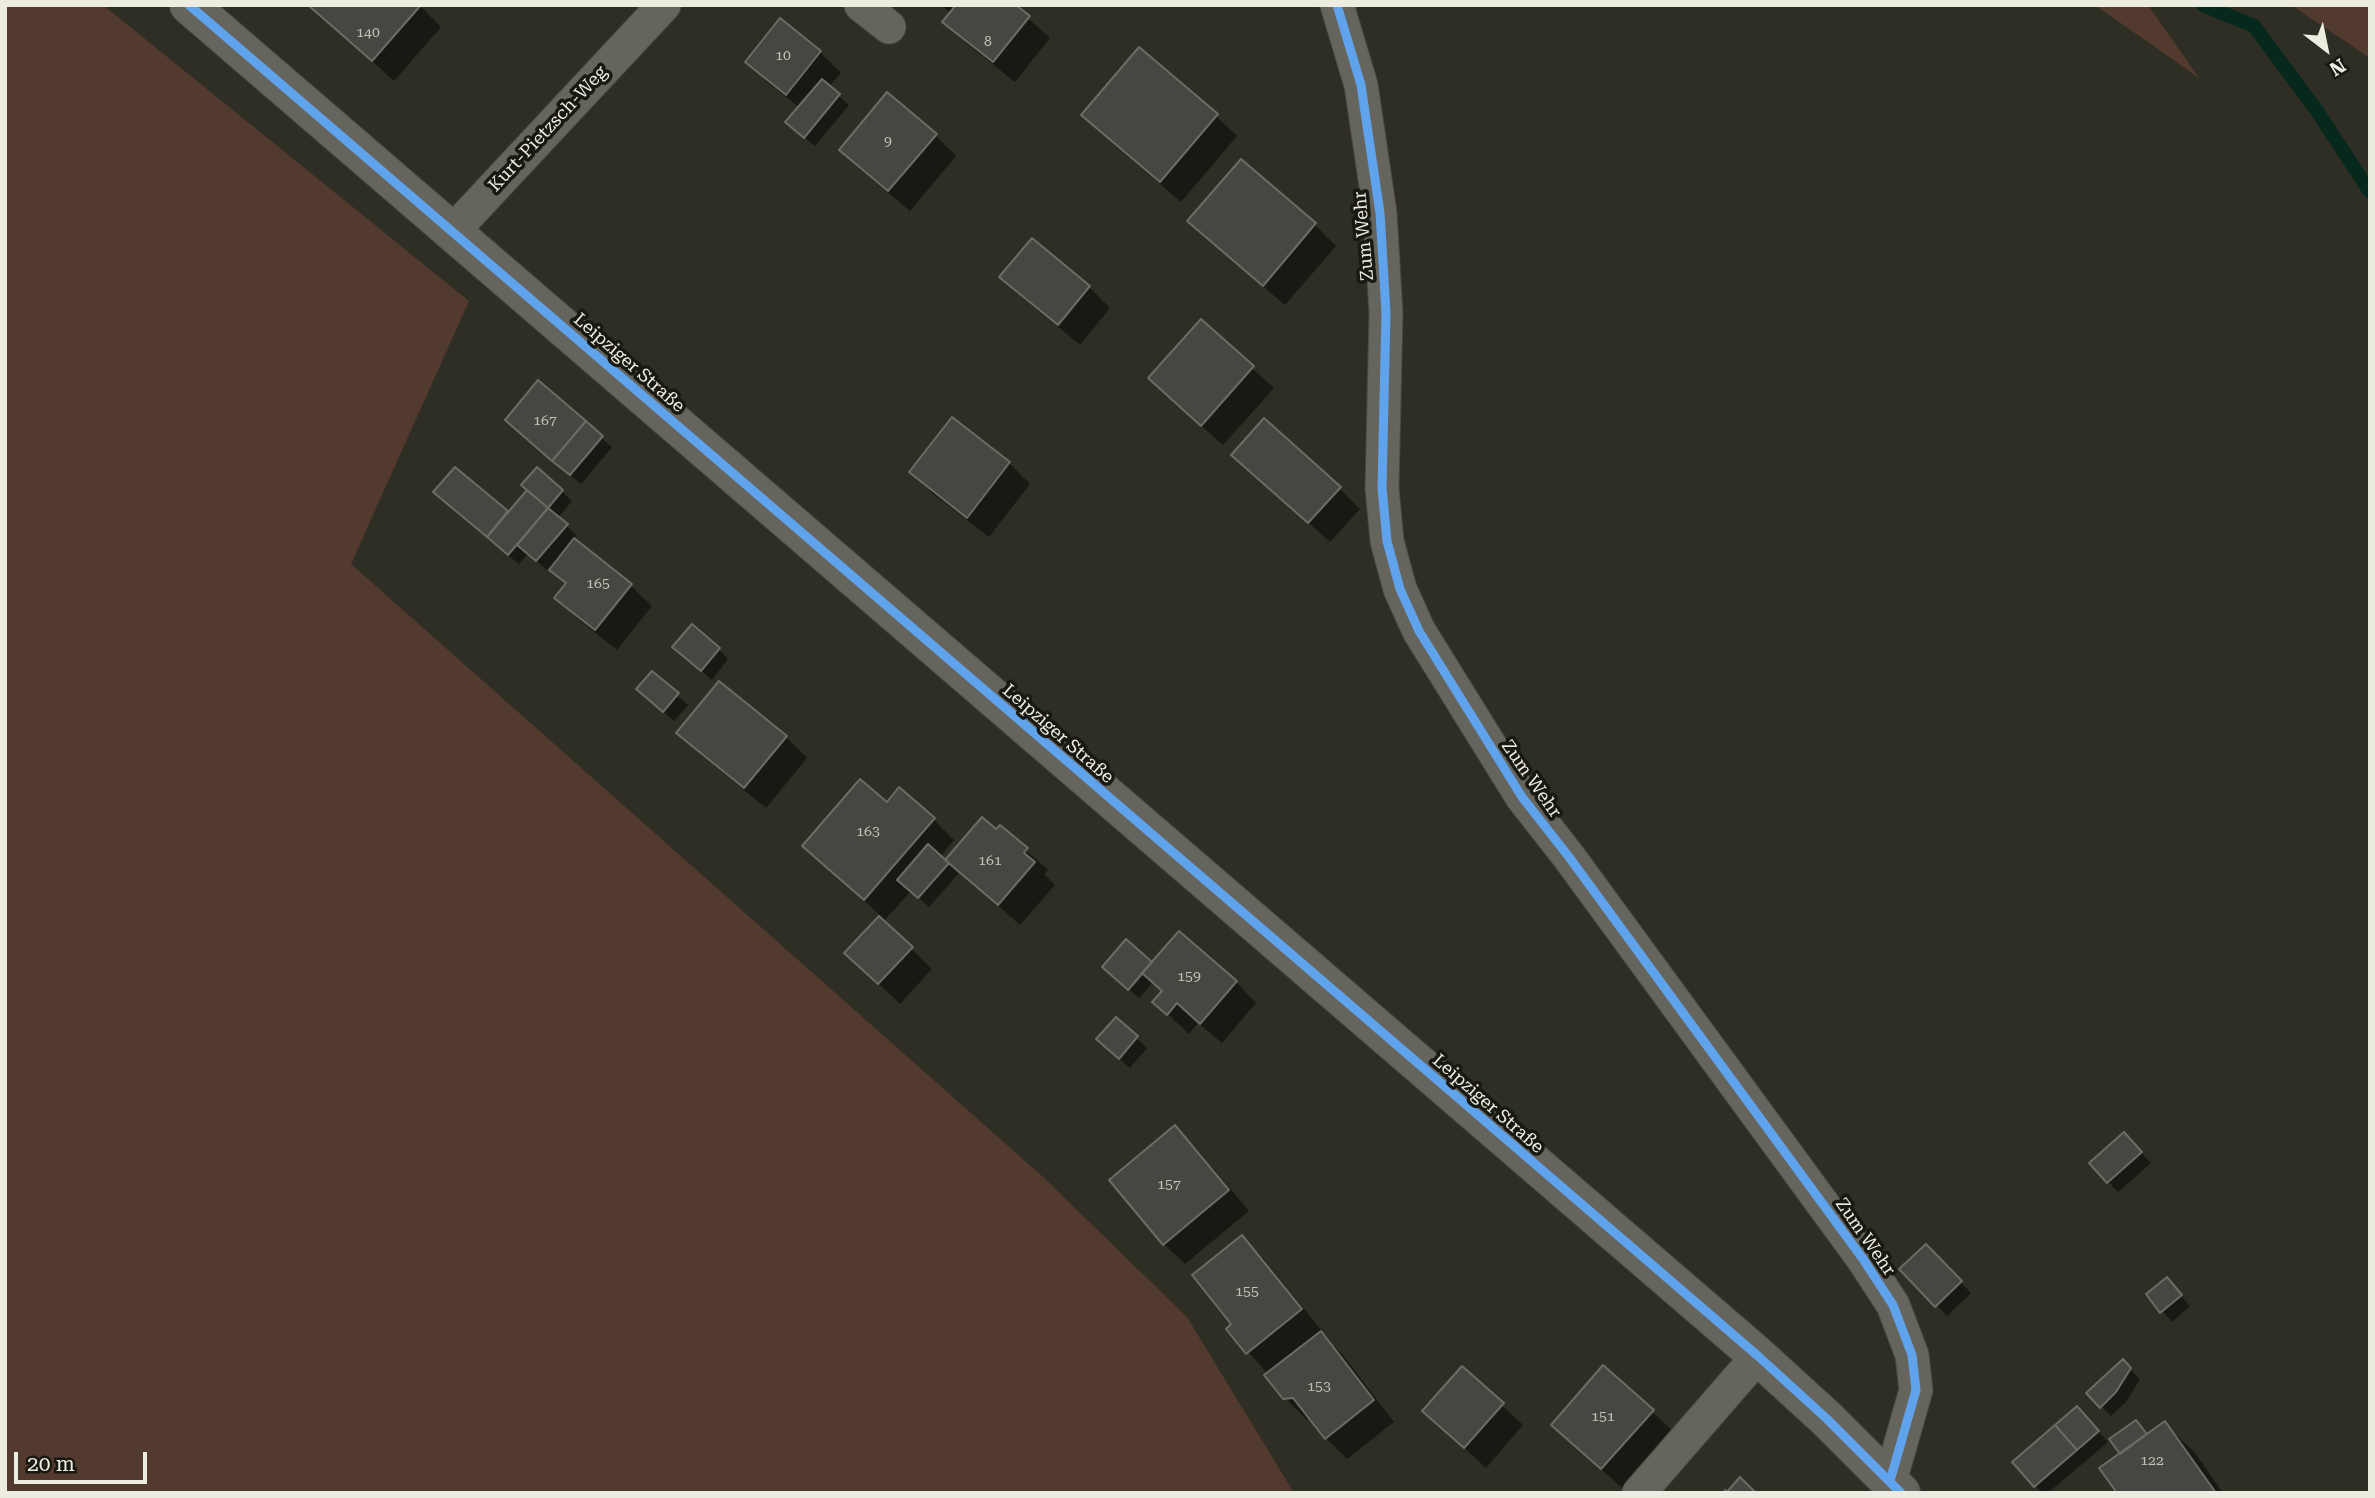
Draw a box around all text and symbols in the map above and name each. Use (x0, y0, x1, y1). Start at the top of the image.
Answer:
north arrow (2291, 14, 2361, 84)
house number: 140 (356, 25, 380, 41)
house number: 8 (984, 34, 992, 50)
house number: 10 (775, 48, 791, 64)
text: N (2325, 54, 2350, 81)
street label: Kurt-Pietzsch-Weg (484, 62, 612, 196)
house number: 9 (884, 134, 892, 150)
street label: Zum Wehr (1349, 190, 1379, 282)
street label: Leipziger Straße (569, 309, 689, 417)
house number: 167 (533, 413, 557, 429)
house number: 165 (586, 576, 610, 592)
street label: Leipziger Straße (998, 680, 1118, 788)
street label: Zum Wehr (1496, 736, 1566, 822)
house number: 163 (856, 824, 880, 840)
house number: 161 (978, 853, 1002, 869)
house number: 159 (1177, 969, 1201, 985)
street label: Leipziger Straße (1428, 1050, 1548, 1158)
house number: 157 (1157, 1177, 1181, 1193)
street label: Zum Wehr (1830, 1194, 1900, 1280)
house number: 155 (1235, 1284, 1259, 1300)
house number: 153 (1307, 1379, 1331, 1395)
house number: 151 (1591, 1409, 1615, 1425)
scale bar (18, 1438, 150, 1482)
text: 20 m (27, 1452, 75, 1476)
house number: 122 (2140, 1453, 2164, 1469)

